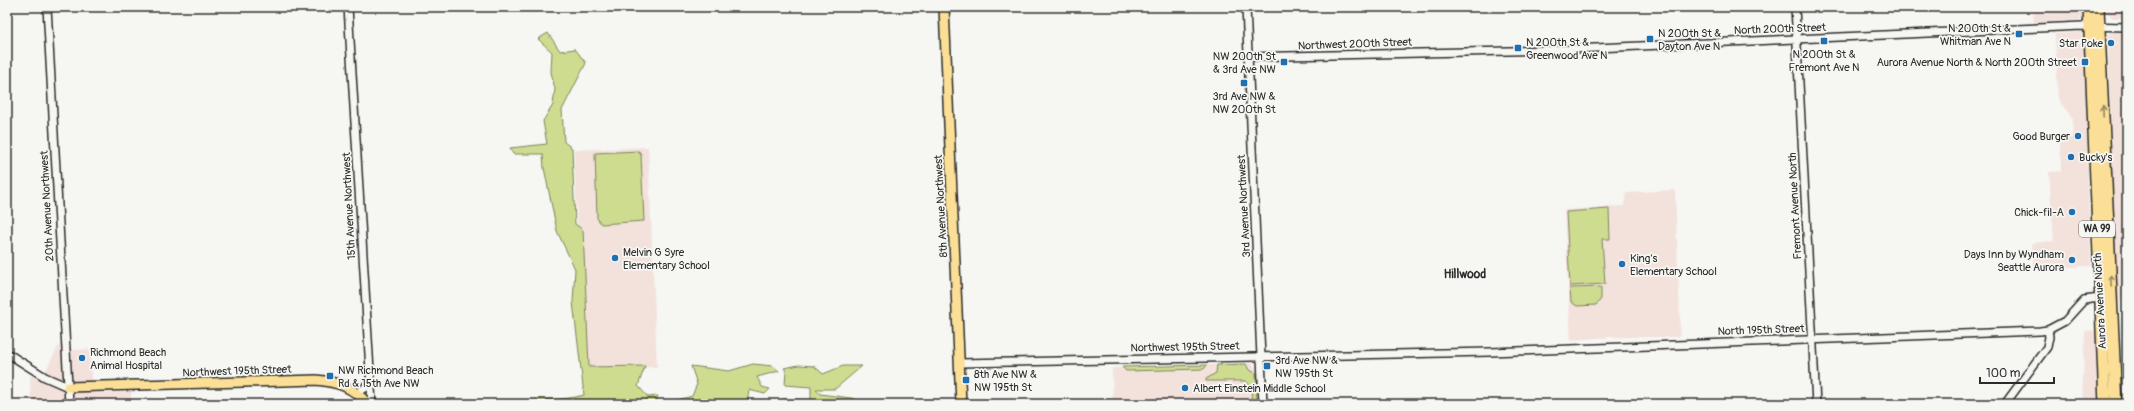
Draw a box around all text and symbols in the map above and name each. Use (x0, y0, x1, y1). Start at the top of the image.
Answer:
street label: North 200th Street (1734, 21, 1827, 37)
place label: N 200th St & Whitman Ave N (1940, 22, 2011, 48)
place label: N 200th St & Dayton Ave N (1658, 27, 1721, 53)
marker: N 200th St & Whitman Ave N (2014, 29, 2024, 39)
marker: N 200th St & Dayton Ave N (1645, 34, 1655, 44)
street label: Northwest 200th Street (1298, 35, 1413, 52)
place label: N 200th St & Greenwood Ave N (1526, 36, 1608, 62)
marker: N 200th St & Fremont Ave N (1819, 36, 1829, 46)
place label: Star Poke (2059, 37, 2104, 50)
marker: Star Poke (2106, 38, 2116, 48)
marker: N 200th St & Greenwood Ave N (1513, 43, 1523, 53)
place label: N 200th St & Fremont Ave N (1789, 48, 1859, 74)
place label: NW 200th St & 3rd Ave NW (1213, 50, 1277, 76)
place label: Aurora Avenue North & North 200th Street (1877, 56, 2078, 69)
marker: NW 200th St & 3rd Ave NW (1279, 57, 1289, 67)
marker: Aurora Avenue North & North 200th Street (2080, 57, 2090, 67)
marker: 3rd Ave NW & NW 200th St (1239, 78, 1249, 88)
place label: 3rd Ave NW & NW 200th St (1212, 90, 1276, 116)
one-way arrow (2099, 105, 2107, 118)
place label: Good Burger (2013, 130, 2070, 143)
marker: Good Burger (2073, 131, 2083, 141)
street label: 20th Avenue Northwest (38, 150, 56, 262)
street label: 15th Avenue Northwest (340, 151, 358, 260)
place label: Bucky's (2079, 151, 2113, 164)
street label: Fremont Avenue North (1786, 152, 1804, 260)
marker: Bucky's (2066, 152, 2076, 162)
street label: 8th Avenue Northwest (932, 154, 950, 258)
street label: 3rd Avenue Northwest (1235, 154, 1253, 258)
place label: Chick-fil-A (2014, 206, 2064, 219)
marker: Chick-fil-A (2067, 207, 2077, 217)
road number: WA 99 (2079, 221, 2115, 237)
place label: Melvin G Syre Elementary School (623, 246, 710, 272)
place label: Days Inn by Wyndham Seattle Aurora (1964, 248, 2064, 274)
place label: King's Elementary School (1630, 252, 1717, 278)
marker: Melvin G Syre Elementary School (610, 253, 620, 263)
street label: Aurora Avenue North (2091, 253, 2109, 349)
marker: Days Inn by Wyndham Seattle Aurora (2067, 255, 2077, 265)
marker: King's Elementary School (1617, 259, 1627, 269)
district label: Hillwood (1444, 267, 1486, 282)
one-way arrow (2107, 275, 2114, 288)
street label: North 195th Street (1717, 322, 1805, 338)
street label: Northwest 195th Street (1130, 340, 1240, 354)
place label: Richmond Beach Animal Hospital (90, 346, 166, 372)
marker: Richmond Beach Animal Hospital (77, 353, 87, 363)
place label: 3rd Ave NW & NW 195th St (1275, 354, 1338, 380)
scale bar (1980, 359, 2054, 385)
marker: 3rd Ave NW & NW 195th St (1262, 361, 1272, 371)
street label: Northwest 195th Street (182, 363, 292, 379)
place label: NW Richmond Beach Rd & 15th Ave NW (338, 364, 433, 390)
text: 100 m (1986, 366, 2021, 381)
place label: 8th Ave NW & NW 195th St (974, 368, 1037, 394)
marker: NW Richmond Beach Rd & 15th Ave NW (325, 371, 335, 381)
marker: 8th Ave NW & NW 195th St (961, 375, 971, 385)
place label: Albert Einstein Middle School (1193, 382, 1326, 395)
marker: Albert Einstein Middle School (1180, 383, 1190, 393)

